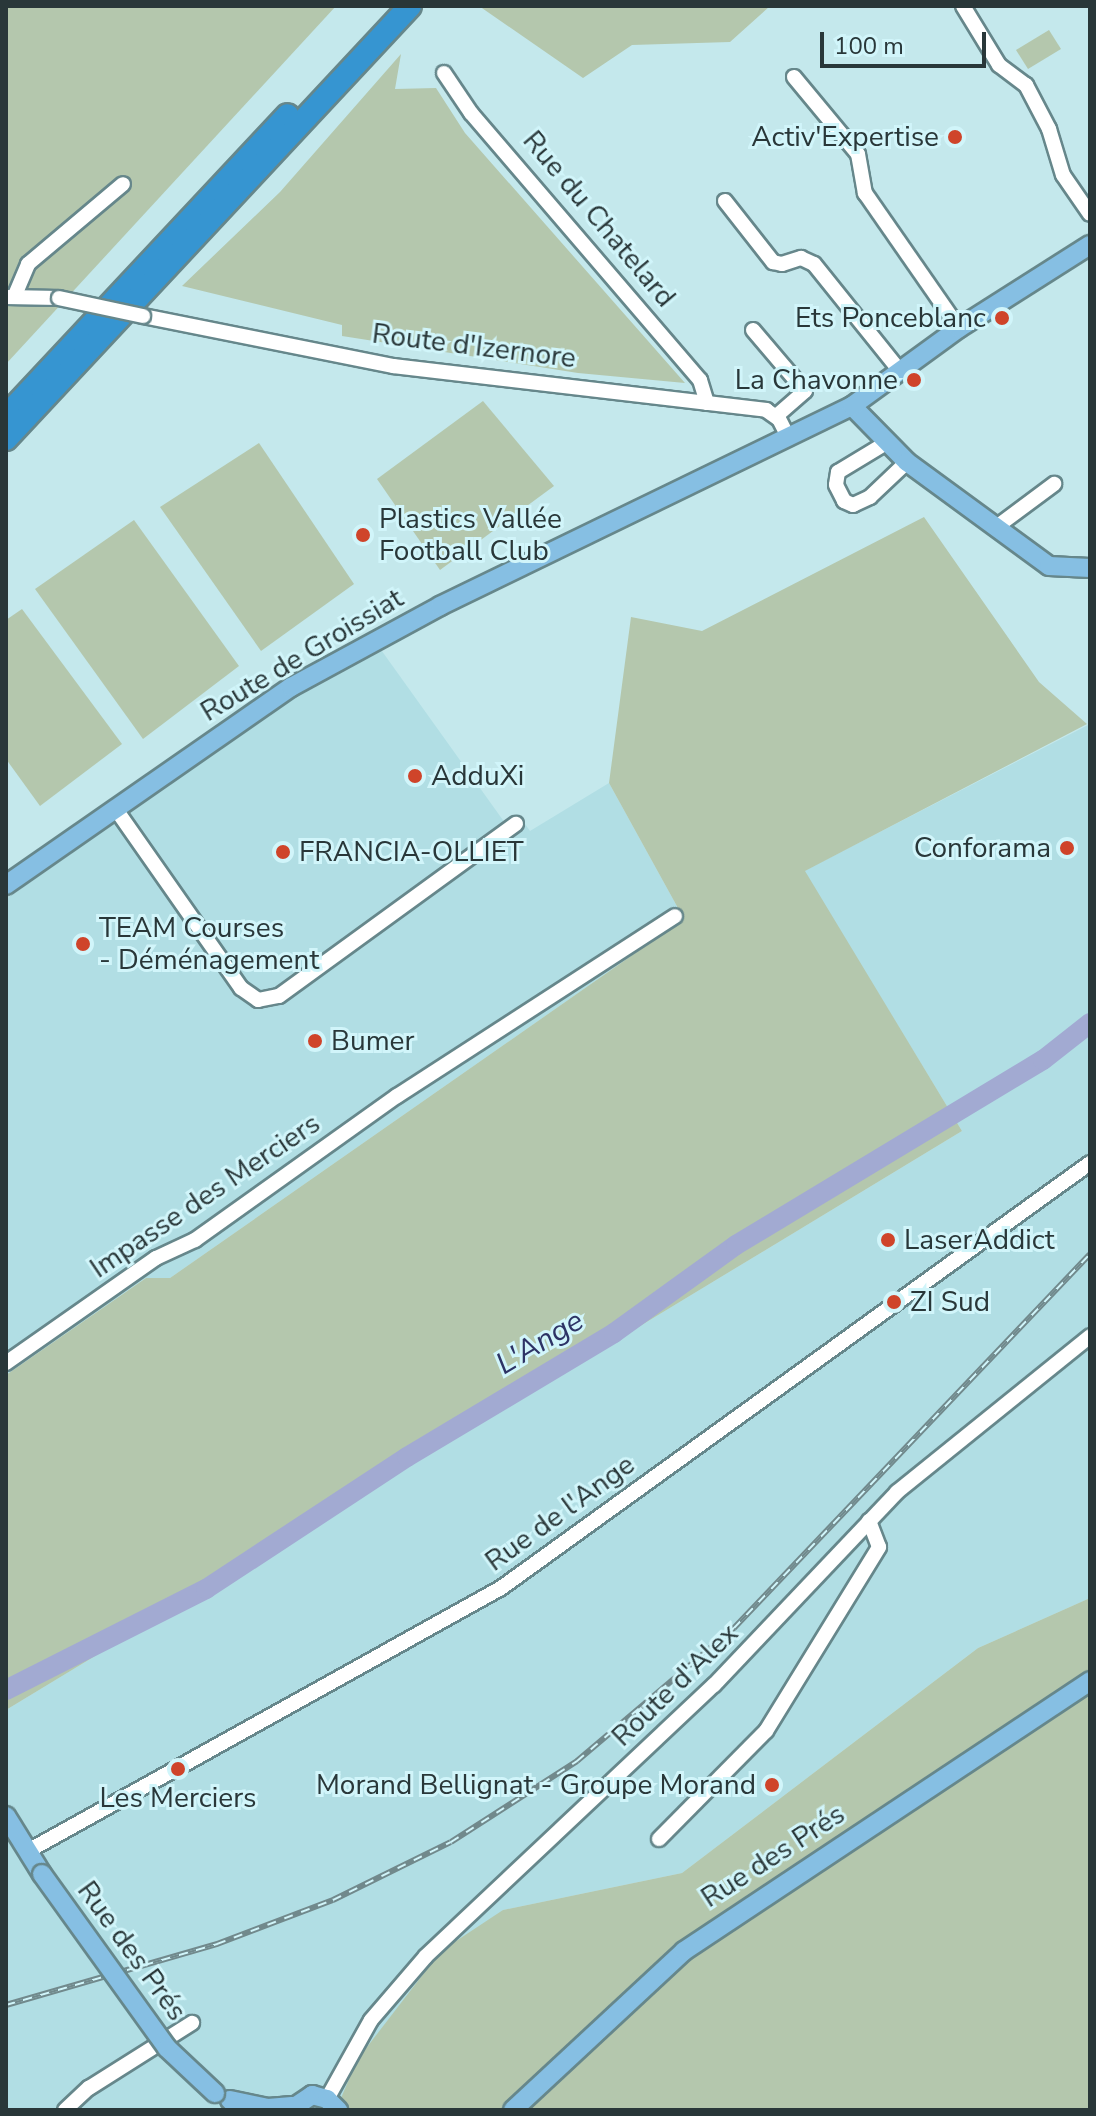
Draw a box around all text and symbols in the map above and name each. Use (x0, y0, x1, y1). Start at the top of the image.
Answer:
scale bar (824, 16, 990, 66)
text: 100 m (834, 30, 904, 62)
place label: Activ'Expertise (751, 120, 939, 154)
street label: Rue du Chatelard (516, 124, 682, 314)
marker: Activ'Expertise (946, 128, 964, 146)
place label: Ets Ponceblanc (795, 301, 986, 335)
marker: Ets Ponceblanc (993, 309, 1011, 327)
street label: Route d'Izernore (370, 317, 578, 375)
place label: La Chavonne (735, 363, 898, 397)
marker: La Chavonne (905, 371, 923, 389)
place label: Plastics Vallée Football Club (379, 502, 562, 568)
marker: Plastics Vallée Football Club (354, 526, 372, 544)
street label: Route de Groissiat (195, 581, 409, 729)
place label: AdduXi (431, 759, 524, 793)
marker: AdduXi (406, 767, 424, 785)
place label: Conforama (914, 831, 1051, 865)
place label: FRANCIA-OLLIET (299, 835, 524, 869)
marker: Conforama (1058, 839, 1076, 857)
marker: FRANCIA-OLLIET (274, 843, 292, 861)
place label: TEAM Courses - Déménagement (99, 911, 319, 977)
marker: TEAM Courses - Déménagement (74, 935, 92, 953)
place label: Bumer (331, 1024, 415, 1058)
marker: Bumer (306, 1032, 324, 1050)
street label: Impasse des Merciers (84, 1107, 326, 1285)
place label: LaserAddict (904, 1223, 1055, 1257)
marker: LaserAddict (879, 1231, 897, 1249)
place label: ZI Sud (910, 1285, 990, 1319)
marker: ZI Sud (885, 1293, 903, 1311)
water label: L'Ange (490, 1303, 590, 1383)
street label: Rue de l'Ange (479, 1448, 641, 1578)
street label: Route d'Alex (605, 1617, 745, 1753)
marker: Les Merciers (169, 1760, 187, 1778)
place label: Morand Bellignat - Groupe Morand (316, 1768, 756, 1802)
marker: Morand Bellignat - Groupe Morand (763, 1776, 781, 1794)
place label: Les Merciers (99, 1781, 257, 1815)
street label: Rue des Prés (695, 1797, 851, 1915)
street label: Rue des Prés (70, 1875, 194, 2027)

